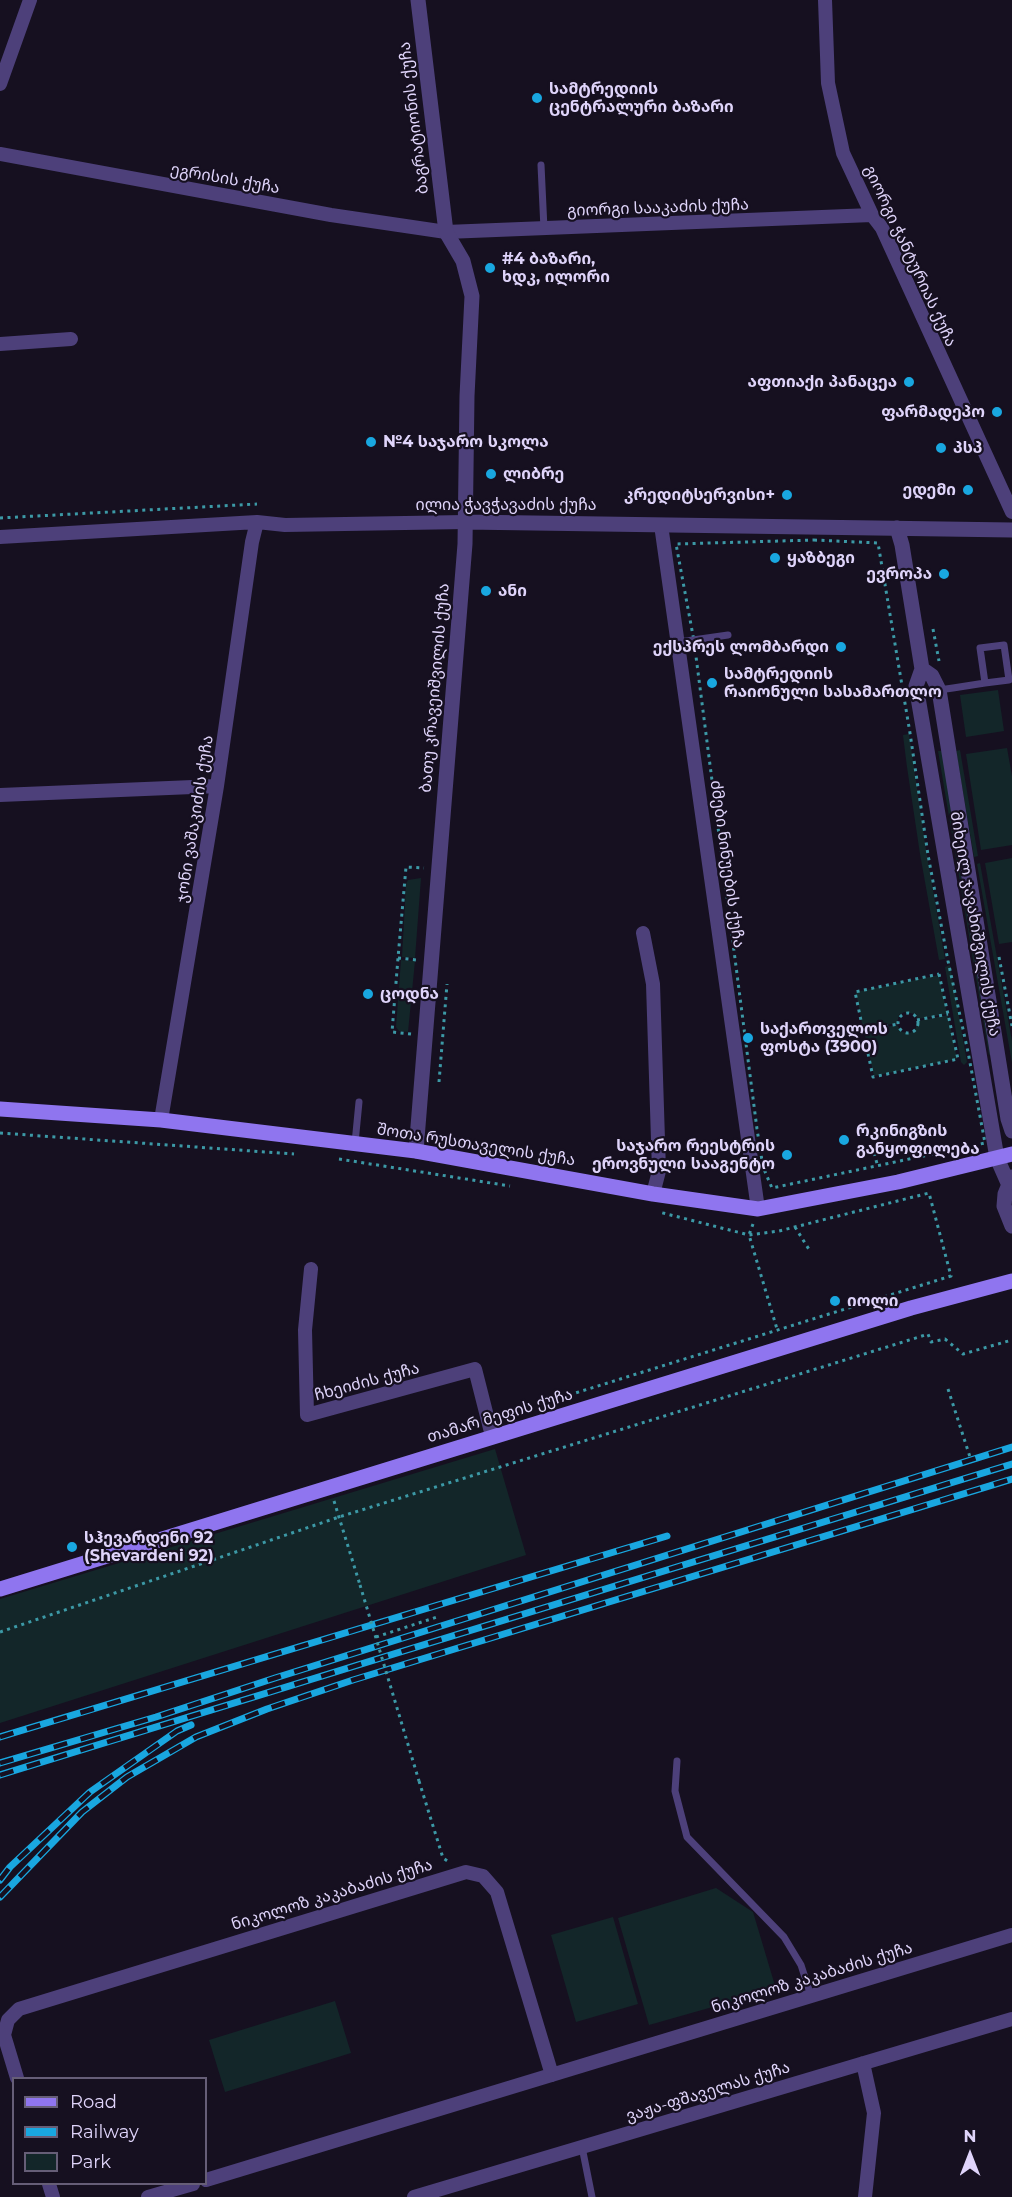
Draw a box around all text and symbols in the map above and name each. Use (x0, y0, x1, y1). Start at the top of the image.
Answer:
street label: ბაგრატიონის ქუჩა (395, 41, 433, 195)
place label: სამტრედიის ცენტრალური ბაზარი (549, 79, 734, 117)
marker: სამტრედიის ცენტრალური ბაზარი (530, 91, 544, 105)
street label: ეგრისის ქუჩა (169, 160, 281, 198)
street label: გიორგი ჭანტურიას ქუჩა (859, 162, 961, 350)
street label: გიორგი სააკაძის ქუჩა (567, 195, 749, 221)
place label: #4 ბაზარი, ხდკ, ილორი (502, 249, 610, 287)
marker: #4 ბაზარი, ხდკ, ილორი (483, 261, 497, 275)
place label: აფთიაქი პანაცეა (748, 372, 897, 392)
marker: აფთიაქი პანაცეა (902, 375, 916, 389)
place label: ფარმადეპო (881, 402, 985, 422)
marker: ფარმადეპო (990, 405, 1004, 419)
place label: №4 საჯარო სკოლა (383, 432, 549, 452)
marker: №4 საჯარო სკოლა (364, 435, 378, 449)
place label: პსპ (953, 438, 982, 458)
marker: პსპ (934, 441, 948, 455)
place label: ლიბრე (503, 464, 564, 484)
marker: ლიბრე (484, 467, 498, 481)
place label: ედემი (902, 480, 956, 500)
marker: ედემი (961, 483, 975, 497)
place label: კრედიტსერვისი+ (624, 485, 775, 505)
marker: კრედიტსერვისი+ (780, 488, 794, 502)
street label: ილია ჭავჭავაძის ქუჩა (416, 495, 596, 515)
place label: ყაზბეგი (787, 548, 855, 568)
marker: ყაზბეგი (768, 551, 782, 565)
place label: ევროპა (866, 564, 932, 584)
marker: ევროპა (937, 567, 951, 581)
place label: ანი (498, 581, 527, 601)
street label: ბათუ კრავეიშვილის ქუჩა (416, 583, 454, 793)
marker: ანი (479, 584, 493, 598)
place label: ექსპრეს ლომბარდი (653, 637, 829, 657)
marker: ექსპრეს ლომბარდი (834, 640, 848, 654)
place label: სამტრედიის რაიონული სასამართლო (724, 664, 942, 702)
marker: სამტრედიის რაიონული სასამართლო (705, 676, 719, 690)
street label: ჯონი ვაშაკიძის ქუჩა (172, 734, 218, 904)
street label: ძმები ნინუების ქუჩა (706, 779, 748, 949)
street label: მიხეილ ჯავახიშვილის ქუჩა (946, 810, 1004, 1038)
place label: ცოდნა (380, 984, 439, 1004)
marker: ცოდნა (361, 987, 375, 1001)
place label: საქართველოს ფოსტა (3900) (760, 1019, 888, 1057)
marker: საქართველოს ფოსტა (3900) (741, 1031, 755, 1045)
street label: შოთა რუსთაველის ქუჩა (375, 1120, 577, 1170)
place label: რკინიგზის განყოფილება (856, 1121, 980, 1159)
marker: რკინიგზის განყოფილება (837, 1133, 851, 1147)
place label: საჯარო რეესტრის ეროვნული სააგენტო (592, 1136, 775, 1174)
marker: საჯარო რეესტრის ეროვნული სააგენტო (780, 1148, 794, 1162)
place label: იოლი (847, 1291, 898, 1311)
marker: იოლი (828, 1294, 842, 1308)
street label: ჩხეიძის ქუჩა (312, 1359, 422, 1405)
street label: თამარ მეფის ქუჩა (425, 1385, 575, 1447)
place label: სჰევარდენი 92 (Shevardeni 92) (84, 1528, 214, 1566)
marker: სჰევარდენი 92 (Shevardeni 92) (65, 1540, 79, 1554)
street label: ნიკოლოზ კაკაბაძის ქუჩა (229, 1855, 435, 1935)
street label: ნიკოლოზ კაკაბაძის ქუჩა (709, 1938, 915, 2018)
street label: ვაჟა-ფშაველას ქუჩა (624, 2058, 792, 2126)
legend (12, 2077, 207, 2185)
text: Road (70, 2091, 117, 2113)
text: Railway (70, 2121, 139, 2143)
north arrow (940, 2125, 1000, 2185)
text: N (964, 2127, 976, 2146)
text: Park (70, 2151, 111, 2173)

